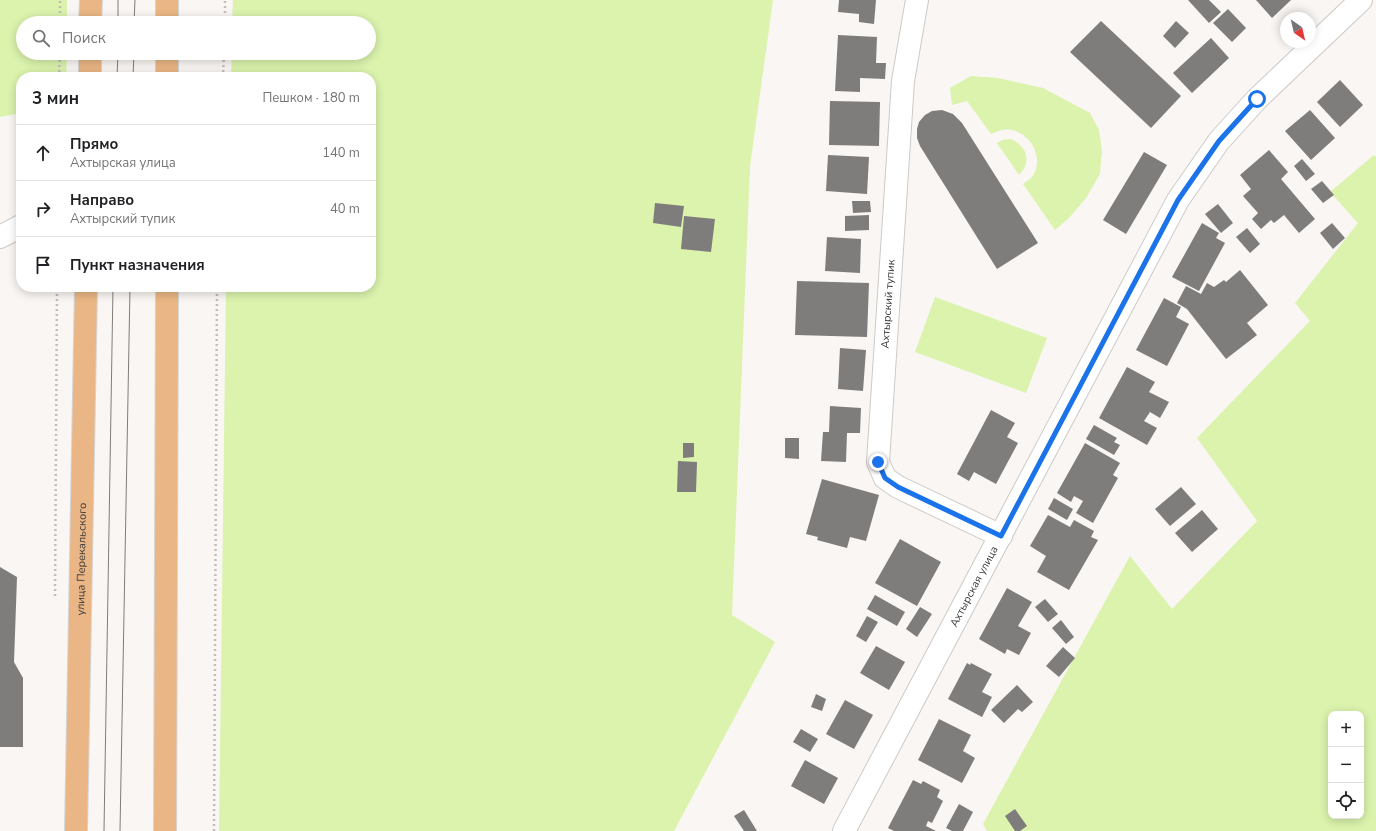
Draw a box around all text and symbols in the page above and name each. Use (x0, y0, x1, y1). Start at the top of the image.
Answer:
north arrow (1280, 12, 1316, 48)
search box (16, 16, 376, 60)
icon: search (30, 27, 52, 49)
text: Поиск (62, 28, 106, 48)
text: 3 мин (32, 87, 79, 110)
text: Пешком · 180 m (262, 89, 360, 107)
route start (1248, 90, 1266, 108)
text: Прямо (70, 134, 118, 154)
icon: ahead (32, 142, 54, 164)
text: 140 m (322, 144, 360, 162)
text: Ахтырская улица (70, 154, 176, 172)
text: Направо (70, 190, 134, 210)
icon: right (32, 198, 54, 220)
text: 40 m (330, 200, 360, 218)
text: Ахтырский тупик (70, 210, 175, 228)
icon: arrive (32, 254, 54, 276)
text: Пункт назначения (70, 255, 205, 275)
street label: Ахтырский тупик (877, 259, 899, 349)
route end (869, 453, 887, 471)
street label: улица Перекальского (72, 503, 90, 615)
street label: Ахтырская улица (946, 543, 1001, 629)
map controls (1328, 711, 1364, 819)
button: + (1328, 711, 1364, 747)
button: − (1328, 747, 1364, 783)
button: locate (1328, 783, 1364, 819)

